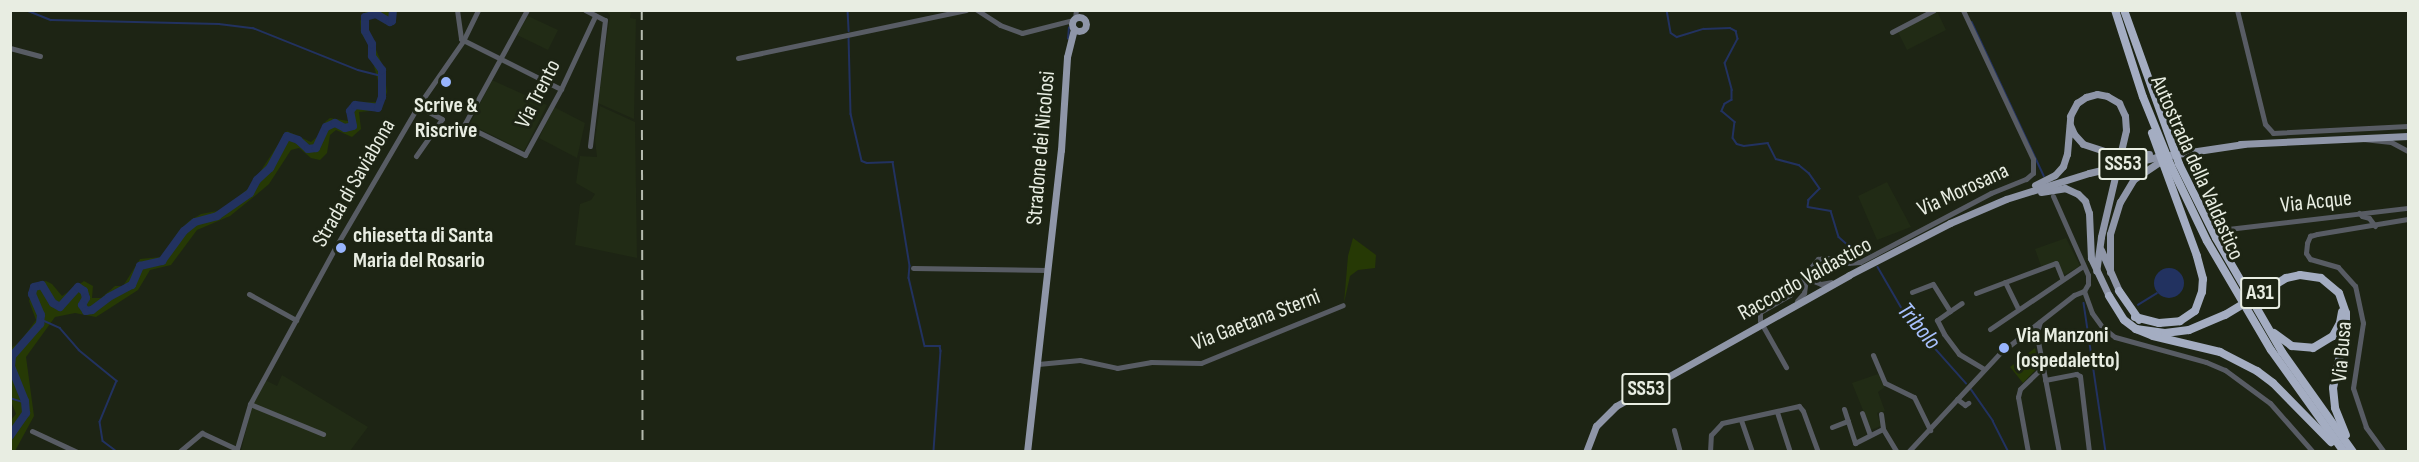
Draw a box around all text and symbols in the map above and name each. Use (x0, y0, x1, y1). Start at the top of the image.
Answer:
street label: Via Trento (510, 55, 566, 133)
street label: Stradone dei Nicolosi (1021, 70, 1061, 226)
street label: Autostrada della Valdastico (2145, 72, 2249, 264)
marker: Scrive & Riscrive (439, 75, 453, 89)
place label: Scrive & Riscrive (414, 92, 478, 144)
street label: Strada di Saviabona (307, 114, 401, 252)
road number: SS53 (2098, 146, 2148, 182)
street label: Via Morosana (1913, 157, 2013, 223)
street label: Via Acque (2279, 185, 2353, 219)
place label: chiesetta di Santa Maria del Rosario (353, 222, 493, 274)
street label: Raccordo Valdastico (1734, 231, 1876, 327)
marker: chiesetta di Santa Maria del Rosario (334, 241, 348, 255)
road number: A31 (2239, 275, 2281, 311)
street label: Via Gaetana Sterni (1188, 283, 1324, 357)
water label: Tribolo (1891, 297, 1947, 355)
street label: Via Busa (2326, 320, 2358, 384)
place label: Via Manzoni (ospedaletto) (2016, 322, 2120, 374)
marker: Via Manzoni (ospedaletto) (1997, 341, 2011, 355)
road number: SS53 (1620, 371, 1672, 407)

